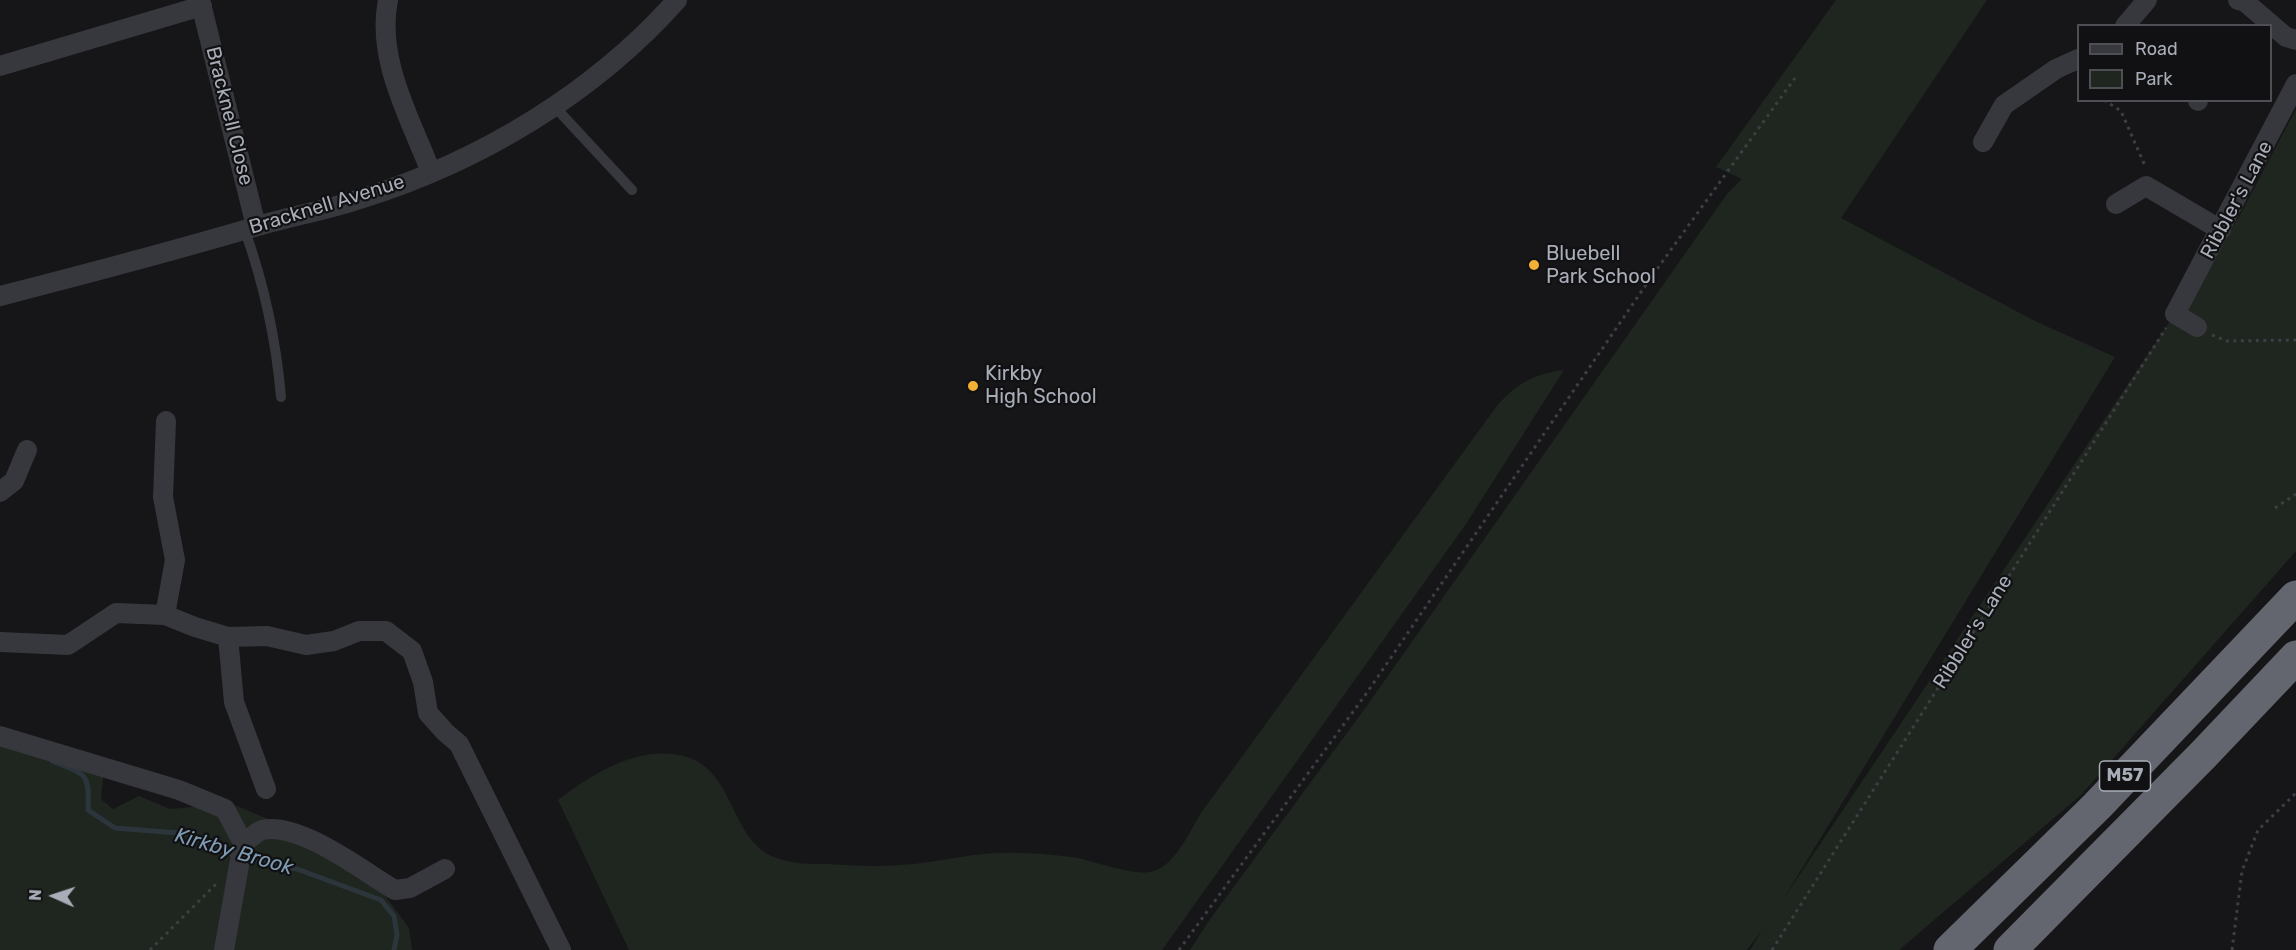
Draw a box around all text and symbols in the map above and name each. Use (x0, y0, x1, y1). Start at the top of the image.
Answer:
legend (2077, 24, 2272, 102)
text: Road (2135, 38, 2178, 60)
street label: Bracknell Close (200, 44, 258, 188)
text: Park (2135, 68, 2172, 90)
street label: Ribbler's Lane (2196, 137, 2278, 263)
street label: Bracknell Avenue (246, 170, 408, 240)
place label: Bluebell Park School (1546, 242, 1656, 289)
marker: Bluebell Park School (1527, 258, 1541, 272)
place label: Kirkby High School (985, 362, 1097, 409)
marker: Kirkby High School (966, 379, 980, 393)
street label: Ribbler's Lane (1928, 570, 2018, 694)
road number: M57 (2100, 761, 2150, 791)
water label: Kirkby Brook (172, 823, 296, 881)
north arrow (24, 866, 84, 926)
text: N (26, 889, 45, 901)

